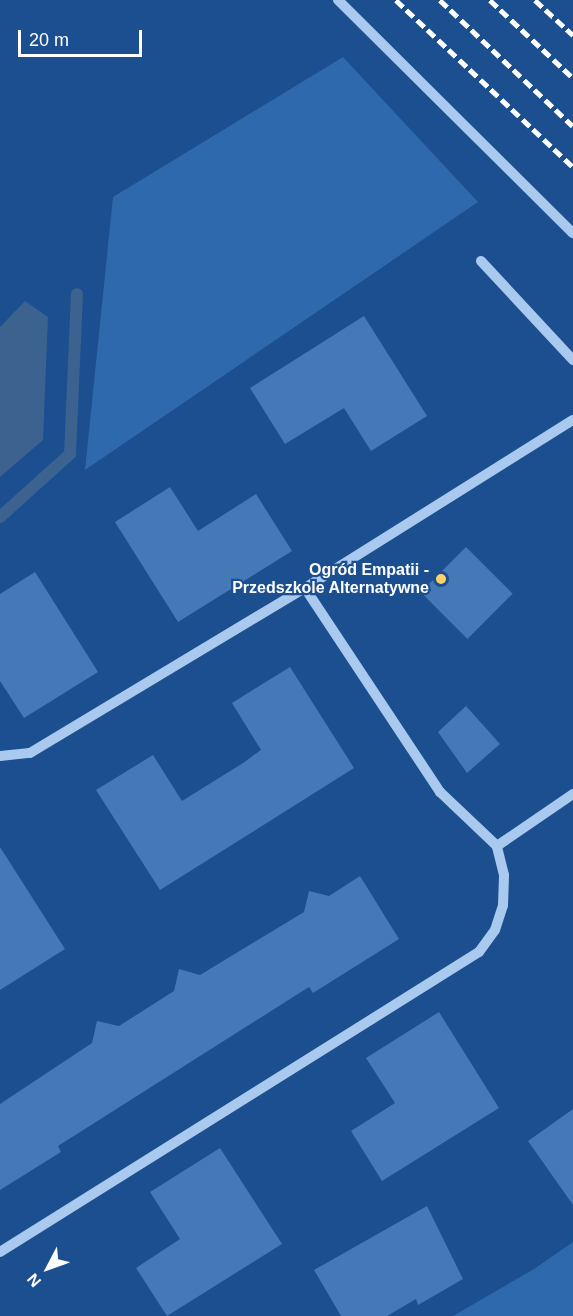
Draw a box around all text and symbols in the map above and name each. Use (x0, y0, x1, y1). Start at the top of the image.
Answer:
scale bar (21, 18, 146, 56)
text: 20 m (29, 30, 69, 50)
place label: Ogród Empatii - Przedszkole Alternatywne (232, 560, 429, 598)
marker: Ogród Empatii - Przedszkole Alternatywne (434, 572, 448, 586)
north arrow (18, 1238, 78, 1298)
text: N (24, 1270, 44, 1290)

